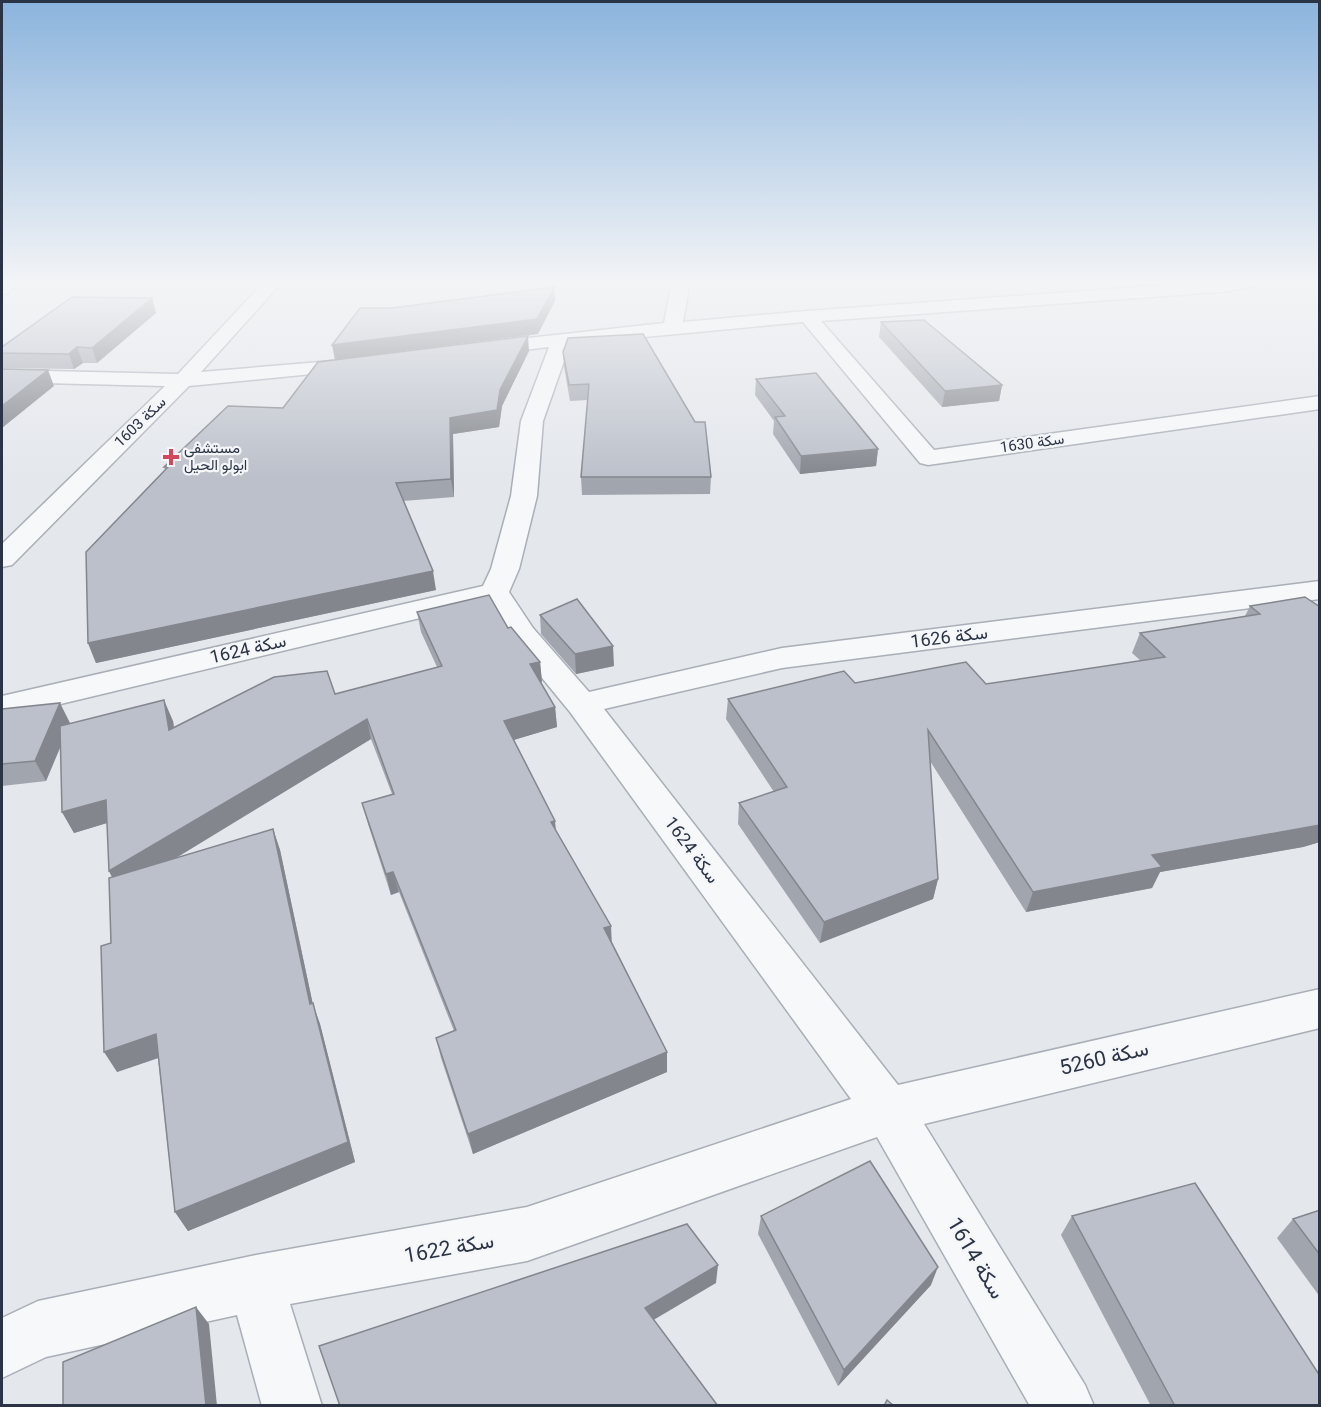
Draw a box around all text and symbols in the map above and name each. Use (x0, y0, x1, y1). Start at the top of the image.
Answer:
street label: سكة 1603 (110, 393, 170, 451)
street label: سكة 1630 (999, 430, 1065, 456)
place label: مستشفى ابولو الحيل (184, 439, 247, 474)
marker: مستشفى ابولو الحيل (162, 448, 180, 466)
street label: سكة 1626 (909, 621, 989, 652)
street label: سكة 1624 (208, 630, 288, 667)
street label: سكة 1624 (661, 812, 724, 887)
street label: سكة 5260 (1057, 1036, 1151, 1080)
street label: سكة 1614 (942, 1213, 1010, 1303)
street label: سكة 1622 (402, 1228, 496, 1268)

